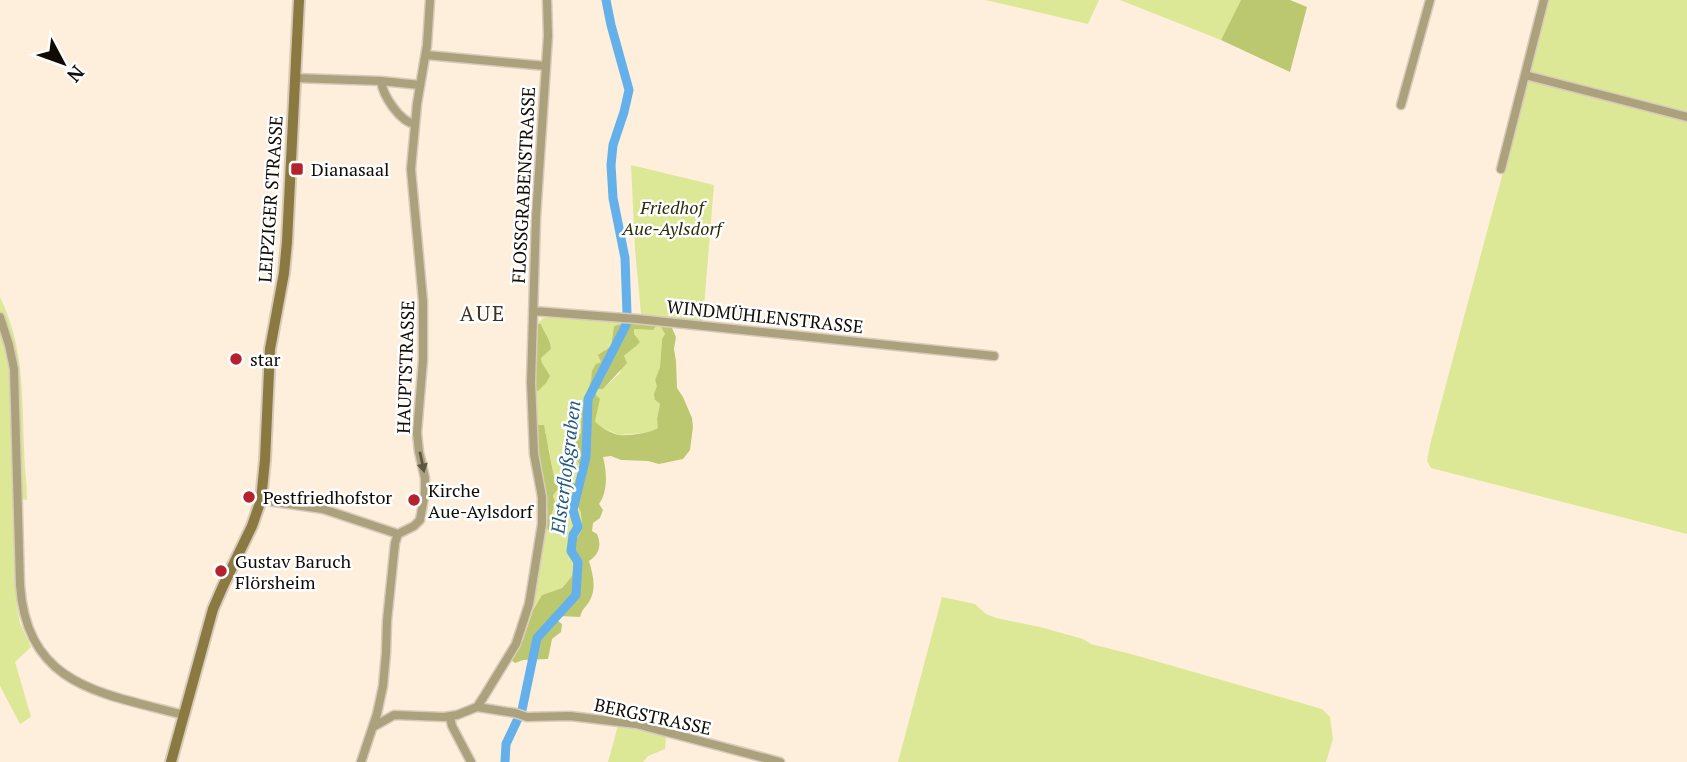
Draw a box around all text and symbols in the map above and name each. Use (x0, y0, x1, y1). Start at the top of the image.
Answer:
north arrow (28, 28, 98, 98)
text: N (62, 61, 90, 89)
street label: FLOSSGRABENSTRASSE (506, 86, 540, 284)
street label: LEIPZIGER STRASSE (252, 115, 288, 283)
place label: Dianasaal (311, 157, 389, 181)
marker: Dianasaal (289, 161, 305, 177)
park label: Friedhof Aue-Aylsdorf (621, 195, 725, 240)
street label: WINDMÜHLENSTRASSE (665, 294, 865, 338)
district label: AUE (460, 299, 506, 327)
street label: HAUPTSTRASSE (391, 300, 419, 434)
place label: star (250, 347, 281, 371)
marker: star (228, 351, 244, 367)
water label: Elsterfloßgraben (544, 399, 586, 536)
one-way arrow (416, 452, 427, 474)
place label: Kirche Aue-Aylsdorf (428, 478, 535, 523)
place label: Pestfriedhofstor (263, 485, 392, 509)
marker: Pestfriedhofstor (241, 489, 257, 505)
marker: Kirche Aue-Aylsdorf (406, 492, 422, 508)
place label: Gustav Baruch Flörsheim (235, 549, 352, 594)
marker: Gustav Baruch Flörsheim (213, 563, 229, 579)
street label: BERGSTRASSE (592, 692, 714, 740)

